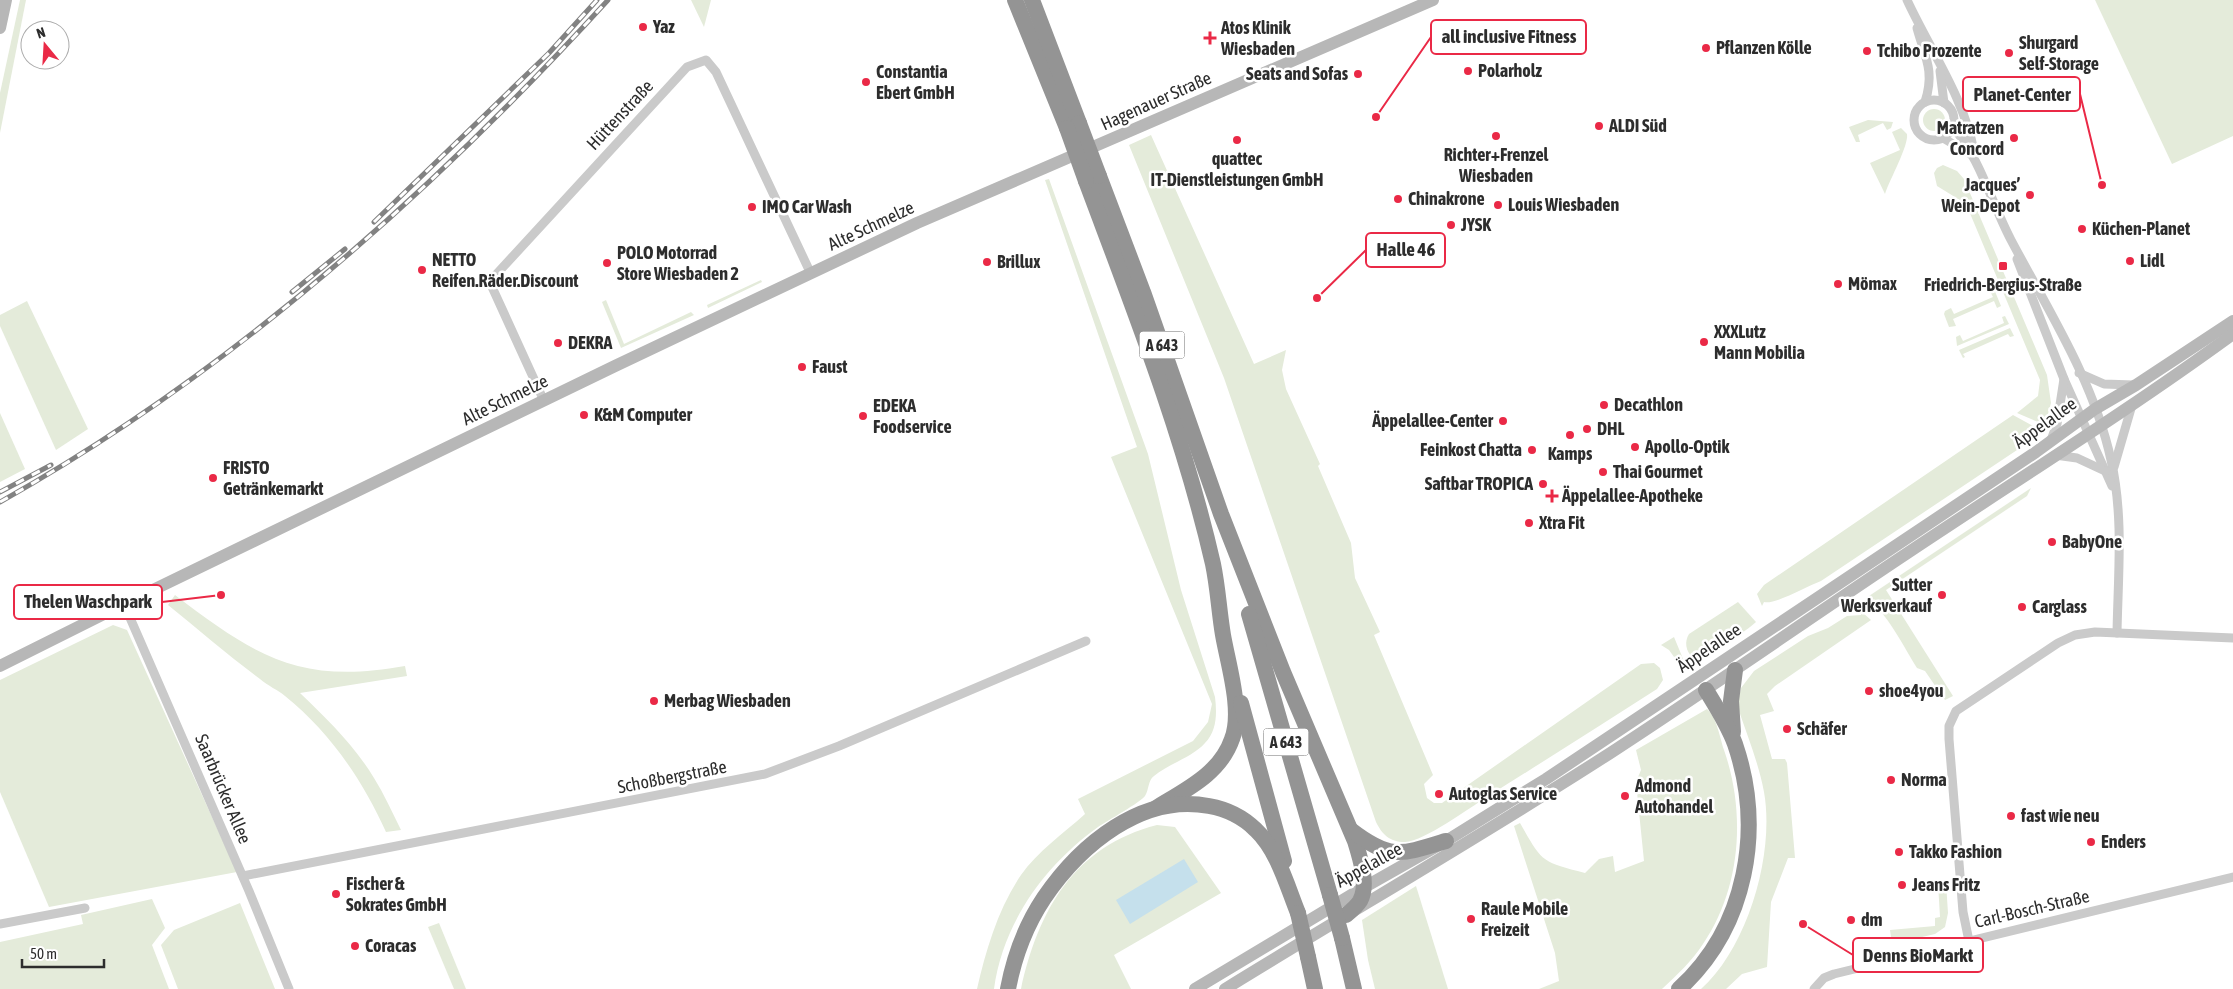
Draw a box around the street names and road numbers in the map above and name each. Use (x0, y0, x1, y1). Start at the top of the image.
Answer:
street label: Hagenauer Straße (1097, 67, 1214, 134)
street label: Hüttenstraße (582, 75, 657, 154)
street label: Alte Schmelze (824, 196, 917, 255)
road number: A 643 (1140, 332, 1184, 358)
street label: Alte Schmelze (459, 370, 551, 429)
street label: Äppelallee (2009, 393, 2080, 452)
street label: Äppelallee (1673, 619, 1745, 677)
road number: A 643 (1264, 729, 1308, 756)
street label: Saarbrücker Allee (191, 731, 256, 847)
street label: Schoßbergstraße (616, 756, 728, 797)
street label: Äppelallee (1332, 838, 1406, 891)
street label: Carl-Bosch-Straße (1973, 885, 2091, 932)

